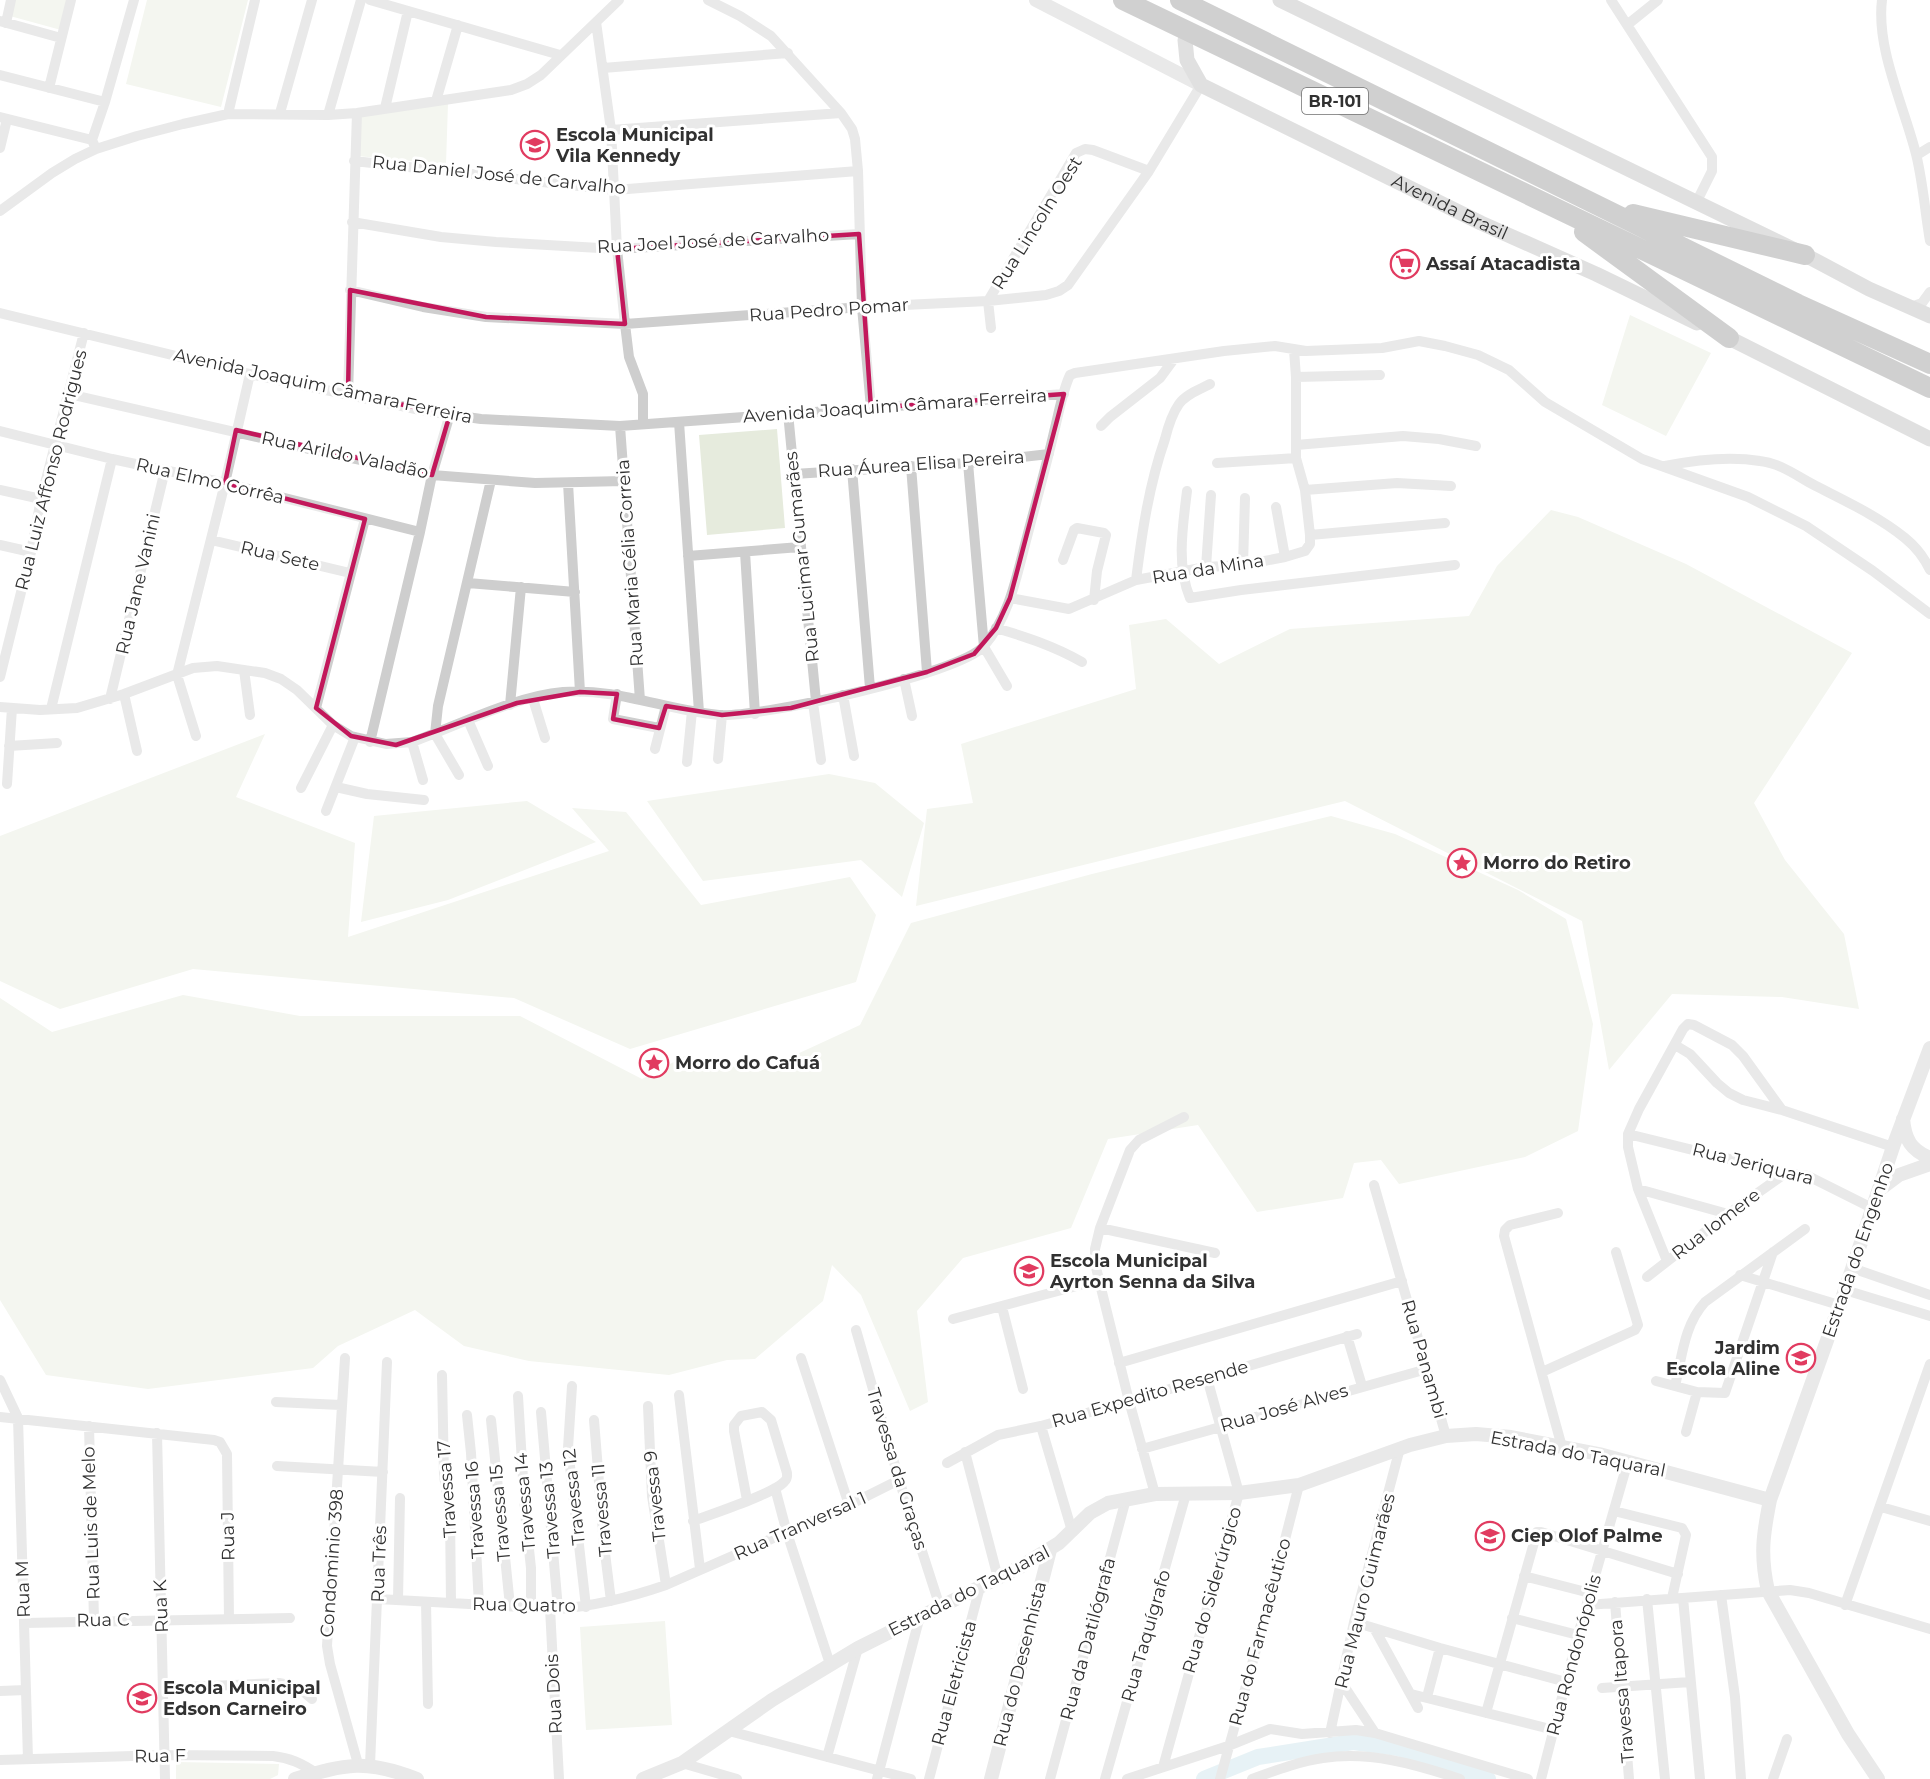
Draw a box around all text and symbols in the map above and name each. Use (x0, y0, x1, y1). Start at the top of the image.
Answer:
road number: BR-101 (1302, 88, 1368, 114)
place label: Escola Municipal Vila Kennedy (555, 124, 714, 167)
school or university icon: Escola Municipal Vila Kennedy (519, 129, 551, 161)
street label: Rua Daniel José de Carvalho (371, 151, 627, 199)
street label: Rua Lincoln Oest (987, 152, 1087, 294)
street label: Avenida Brasil (1388, 170, 1511, 245)
street label: Rua Joel José de Carvalho (596, 224, 830, 258)
supermarket icon: Assaí Atacadista (1389, 248, 1421, 280)
place label: Assaí Atacadista (1425, 253, 1581, 275)
street label: Rua Pedro Pomar (748, 293, 910, 327)
street label: Avenida Joaquim Câmara Ferreira (172, 344, 474, 428)
street label: Rua Luiz Affonso Rodrigues (10, 347, 92, 593)
street label: Avenida Joaquim Câmara Ferreira (742, 384, 1048, 428)
street label: Rua Arildo Valadão (260, 427, 430, 483)
street label: Rua Áurea Elisa Pereira (817, 446, 1025, 482)
street label: Rua Lucimar Gumarães (780, 450, 824, 664)
street label: Rua Elmo Corrêa (134, 453, 286, 509)
street label: Rua Maria Célia Correia (612, 459, 648, 667)
street label: Rua Jane Vanini (111, 511, 165, 657)
street label: Rua Sete (238, 536, 322, 576)
street label: Rua da Mina (1151, 549, 1265, 589)
place icon: Morro do Retiro (1446, 847, 1478, 879)
place label: Morro do Retiro (1483, 852, 1631, 874)
place icon: Morro do Cafuá (638, 1047, 670, 1079)
place label: Morro do Cafuá (675, 1052, 820, 1074)
street label: Rua Jeriquara (1690, 1138, 1816, 1190)
street label: Estrada do Engenho (1818, 1159, 1898, 1341)
street label: Rua Iomere (1667, 1184, 1765, 1264)
place label: Escola Municipal Ayrton Senna da Silva (1049, 1250, 1255, 1293)
school or university icon: Escola Municipal Ayrton Senna da Silva (1013, 1255, 1045, 1287)
street label: Rua Panambi (1397, 1297, 1451, 1421)
place label: Jardim Escola Aline (1666, 1337, 1780, 1380)
school or university icon: Jardim Escola Aline (1785, 1342, 1817, 1374)
street label: Rua Expedito Resende (1049, 1355, 1251, 1433)
street label: Rua José Alves (1218, 1379, 1351, 1437)
street label: Travessa da Graças (862, 1385, 932, 1553)
street label: Estrada do Taquaral (1488, 1426, 1668, 1482)
street label: Travessa 17 (433, 1440, 461, 1538)
street label: Rua Luis de Melo (77, 1446, 105, 1600)
street label: Travessa 12 (558, 1448, 590, 1546)
street label: Travessa 9 (639, 1449, 671, 1543)
street label: Travessa 14 (510, 1452, 540, 1552)
street label: Travessa 16 (461, 1460, 489, 1560)
street label: Travessa 13 (535, 1461, 565, 1559)
street label: Travessa 11 (587, 1463, 617, 1557)
street label: Travessa 15 (485, 1464, 515, 1562)
street label: Rua Tranversal 1 (730, 1487, 870, 1565)
street label: Condominio 398 (316, 1488, 348, 1638)
street label: Rua Mauro Guimarães (1330, 1491, 1400, 1691)
street label: Rua do Siderúrgico (1178, 1504, 1246, 1676)
street label: Rua J (217, 1511, 239, 1561)
school or university icon: Ciep Olof Palme (1474, 1520, 1506, 1552)
street label: Rua Três (367, 1525, 391, 1603)
place label: Ciep Olof Palme (1511, 1525, 1663, 1547)
street label: Rua do Farmacêutico (1224, 1536, 1296, 1728)
street label: Estrada do Taquaral (885, 1541, 1053, 1641)
street label: Rua da Datilógrafa (1056, 1555, 1120, 1723)
street label: Rua M (11, 1560, 35, 1618)
street label: Rua Taquígrafo (1117, 1567, 1175, 1705)
street label: Rua Rondonópolis (1542, 1572, 1606, 1738)
street label: Rua K (149, 1579, 173, 1633)
street label: Rua do Desenhista (989, 1579, 1051, 1749)
street label: Rua Quatro (472, 1593, 576, 1617)
street label: Rua C (76, 1609, 130, 1631)
street label: Rua Eletricista (927, 1618, 981, 1748)
street label: Travessa Itapora (1605, 1618, 1639, 1764)
street label: Rua Dois (541, 1653, 567, 1735)
place label: Escola Municipal Edson Carneiro (163, 1677, 321, 1720)
school or university icon: Escola Municipal Edson Carneiro (126, 1682, 158, 1714)
street label: Rua F (134, 1745, 186, 1767)

